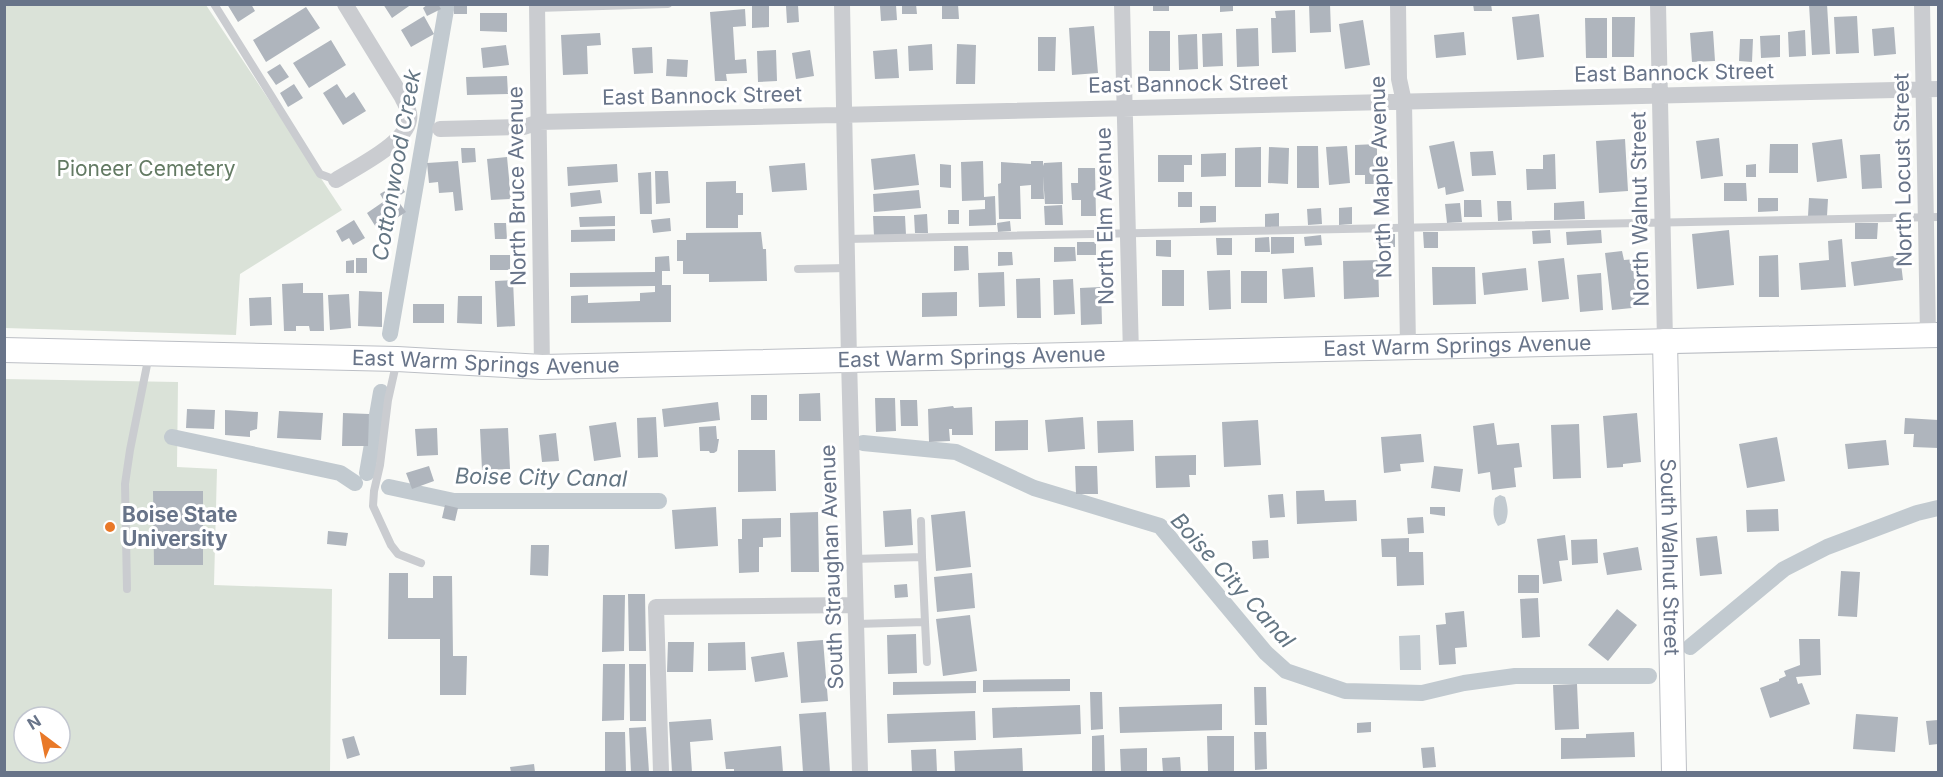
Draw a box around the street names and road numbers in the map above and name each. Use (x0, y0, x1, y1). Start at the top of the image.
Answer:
street label: East Bannock Street (1574, 58, 1774, 87)
street label: East Bannock Street (1088, 69, 1288, 98)
street label: North Locust Street (1888, 73, 1917, 267)
street label: North Maple Avenue (1364, 75, 1397, 279)
street label: East Bannock Street (602, 81, 802, 110)
street label: North Bruce Avenue (502, 86, 531, 286)
street label: North Walnut Street (1625, 111, 1654, 307)
street label: North Elm Avenue (1090, 127, 1119, 305)
street label: East Warm Springs Avenue (1323, 330, 1592, 361)
street label: East Warm Springs Avenue (837, 341, 1106, 372)
street label: East Warm Springs Avenue (352, 345, 620, 379)
street label: South Straughan Avenue (815, 444, 848, 690)
street label: South Walnut Street (1655, 458, 1685, 656)

